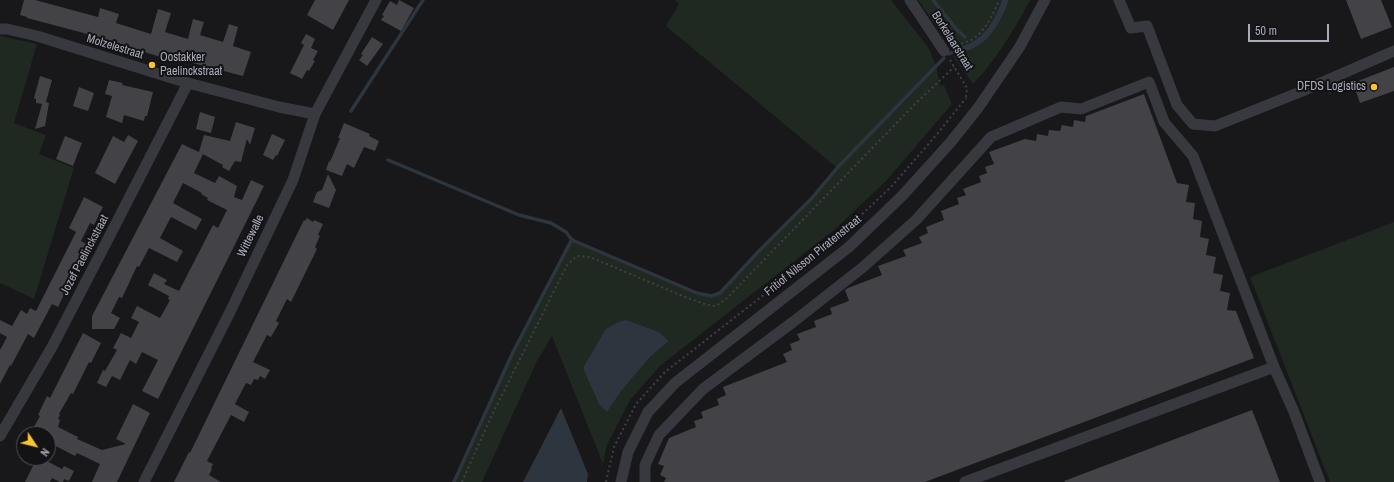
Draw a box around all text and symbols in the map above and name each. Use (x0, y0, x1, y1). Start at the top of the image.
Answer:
street label: Borkelaarstraat (928, 9, 976, 73)
scale bar (1250, 16, 1331, 42)
text: 50 m (1255, 23, 1277, 39)
street label: Molzelestraat (85, 32, 145, 62)
place label: Oostakker Paelinckstraat (160, 51, 222, 79)
marker: Oostakker Paelinckstraat (147, 60, 157, 70)
place label: DFDS Logistics (1297, 80, 1366, 94)
marker: DFDS Logistics (1369, 82, 1379, 92)
street label: Wittewalle (235, 212, 267, 260)
street label: Jozef Paelinckstraat (58, 213, 112, 297)
street label: Fritiof Nilsson Piratenstraat (762, 213, 864, 299)
north arrow (16, 426, 56, 466)
text: N (37, 446, 53, 459)

